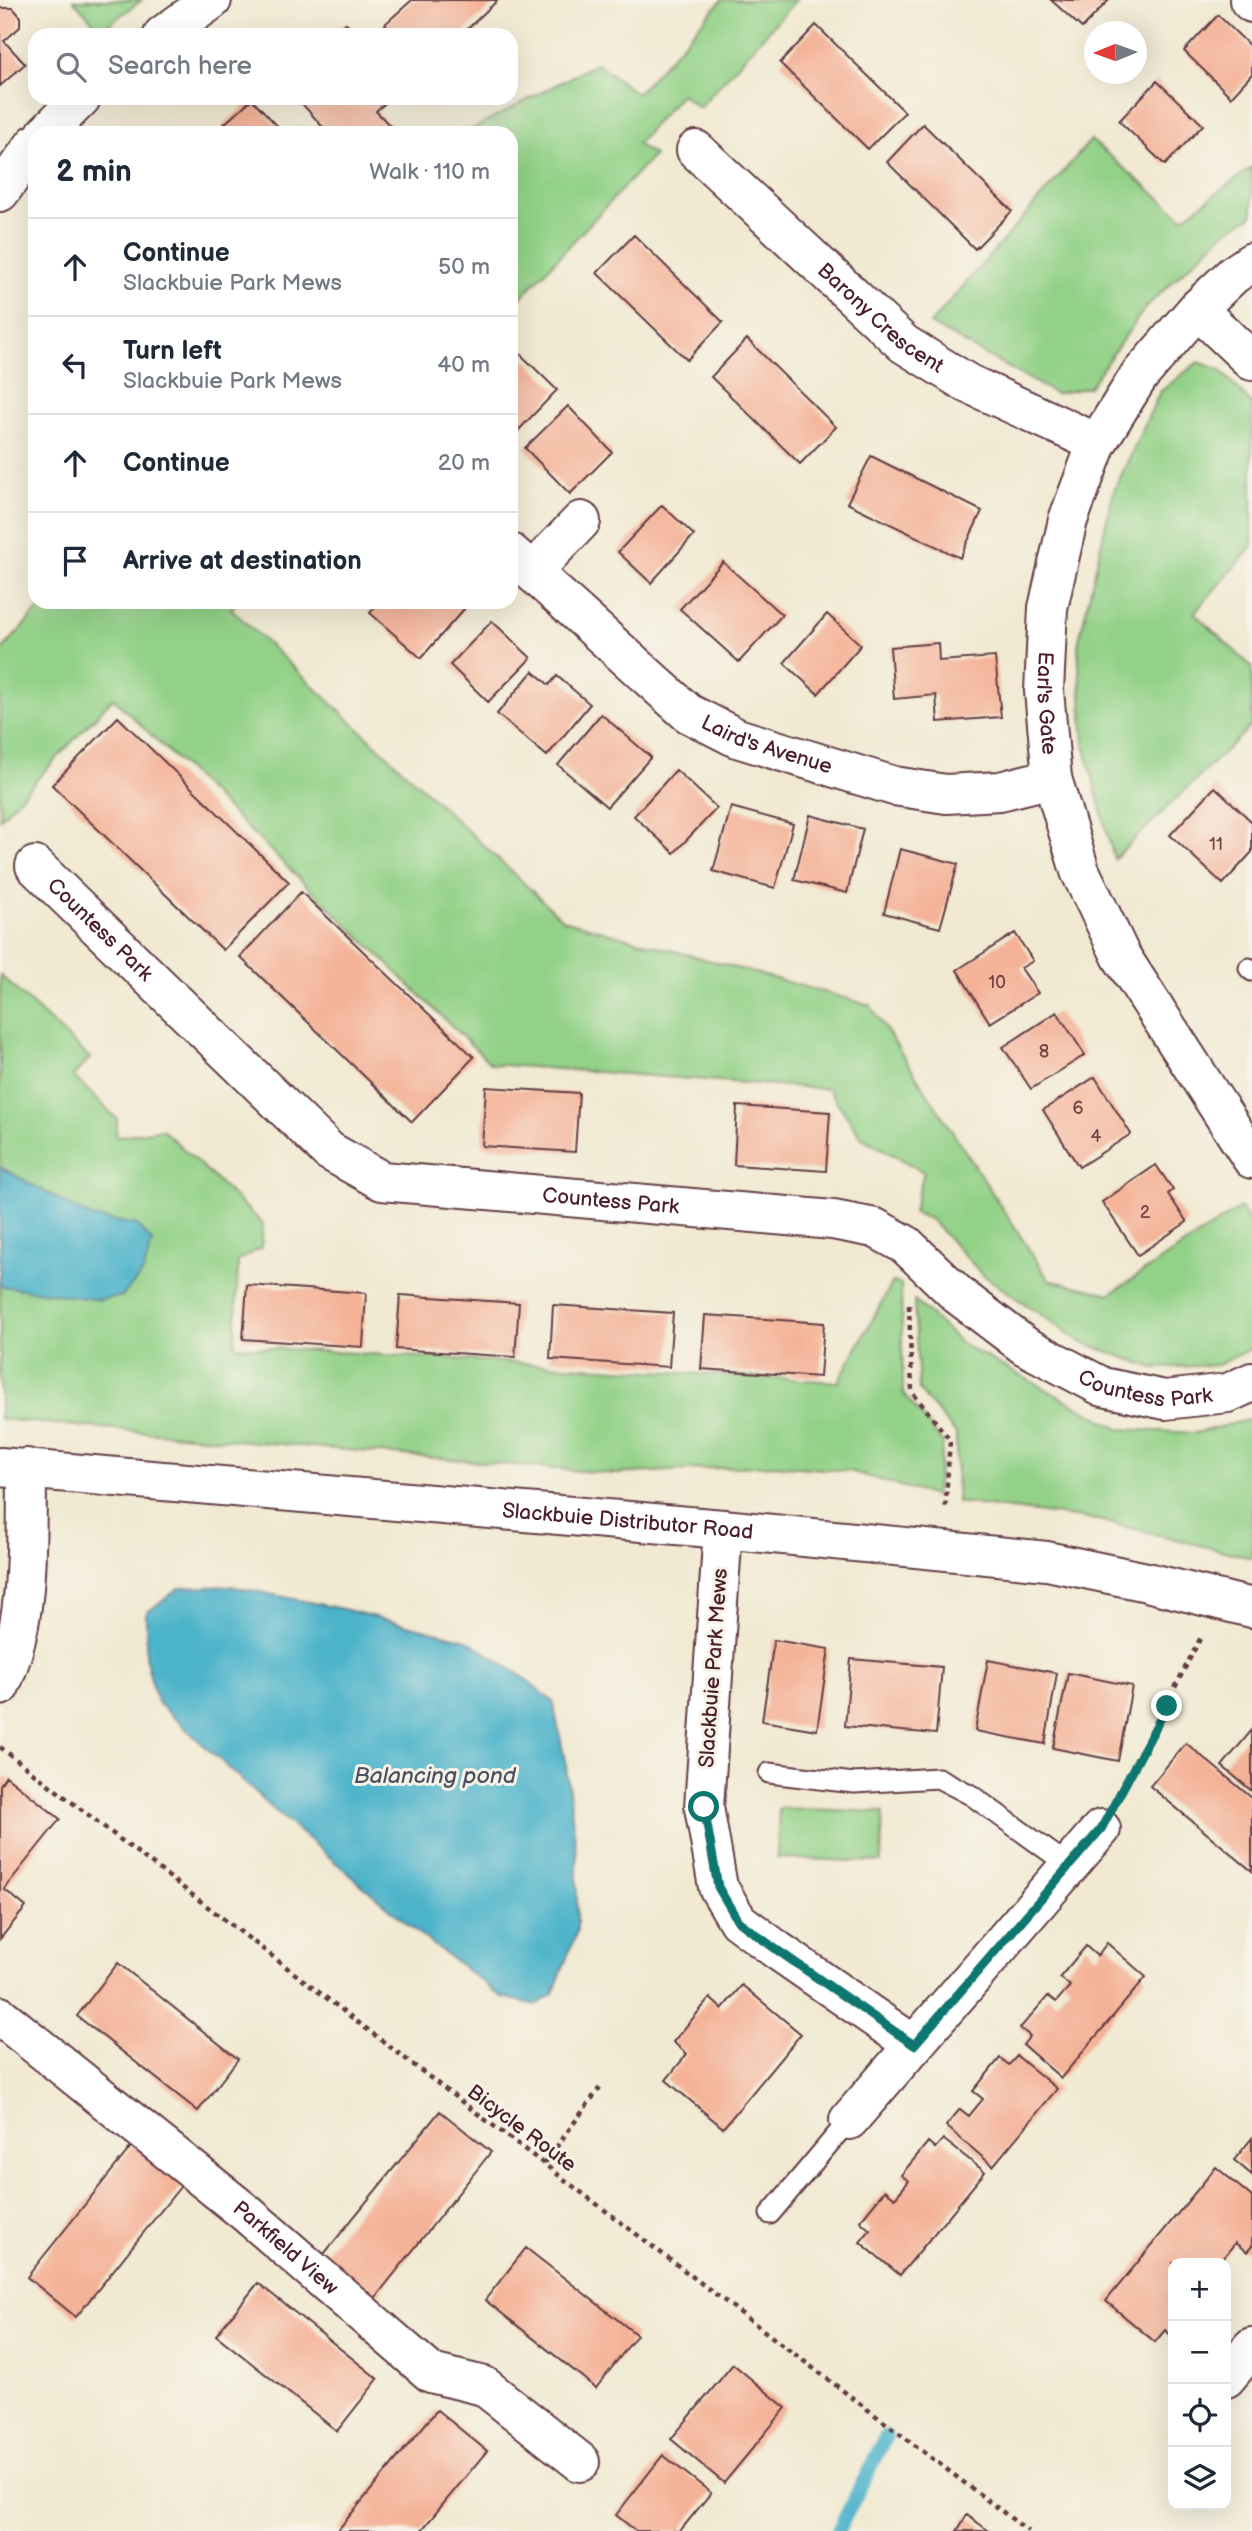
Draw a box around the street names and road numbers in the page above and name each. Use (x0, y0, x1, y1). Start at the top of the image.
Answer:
street label: Barony Crescent (812, 258, 949, 379)
street label: Earl's Gate (1031, 651, 1062, 756)
street label: Laird's Avenue (697, 710, 835, 779)
street label: Countess Park (42, 873, 158, 987)
street label: Countess Park (541, 1183, 681, 1220)
street label: Countess Park (1074, 1364, 1214, 1413)
street label: Slackbuie Distributor Road (501, 1498, 754, 1545)
street label: Slackbuie Park Mews (694, 1568, 733, 1769)
street label: Bicycle Route (462, 2079, 581, 2177)
street label: Parkfield View (228, 2196, 343, 2300)

